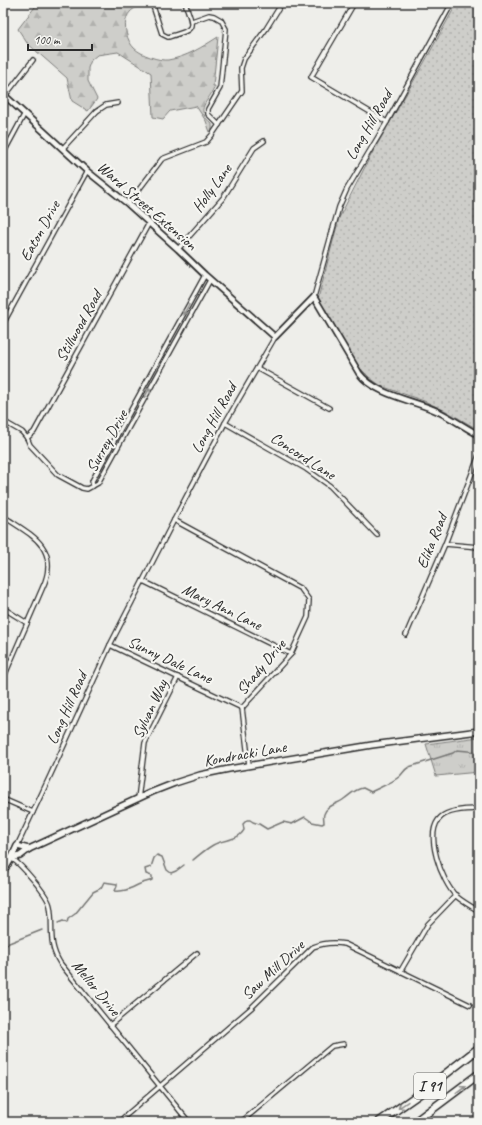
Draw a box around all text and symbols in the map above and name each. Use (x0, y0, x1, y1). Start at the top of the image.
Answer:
scale bar (28, 26, 92, 52)
text: 100 m (34, 32, 61, 48)
street label: Long Hill Road (341, 84, 398, 163)
street label: Ward Street Extension (93, 157, 202, 255)
street label: Holly Lane (188, 158, 237, 216)
street label: Eaton Drive (15, 196, 66, 265)
street label: Stillwood Road (51, 285, 108, 365)
one-way arrow (182, 304, 189, 316)
street label: Long Hill Road (187, 377, 243, 457)
one-way arrow (144, 387, 152, 399)
street label: Surrey Drive (82, 405, 133, 476)
street label: Concord Lane (267, 428, 341, 485)
street label: Elika Road (412, 508, 453, 571)
street label: Mary Ann Lane (179, 579, 267, 636)
street label: Sunny Dale Lane (125, 632, 217, 689)
street label: Shady Drive (232, 634, 291, 699)
street label: Long Hill Road (42, 666, 93, 747)
street label: Sylvan Way (128, 675, 173, 742)
street label: Kondracki Lane (202, 737, 289, 771)
street label: Saw Mill Drive (237, 935, 310, 1004)
street label: Mellor Drive (67, 956, 126, 1021)
road number: I 91 (414, 1073, 446, 1099)
one-way arrow (455, 1084, 466, 1093)
one-way arrow (398, 1101, 409, 1109)

